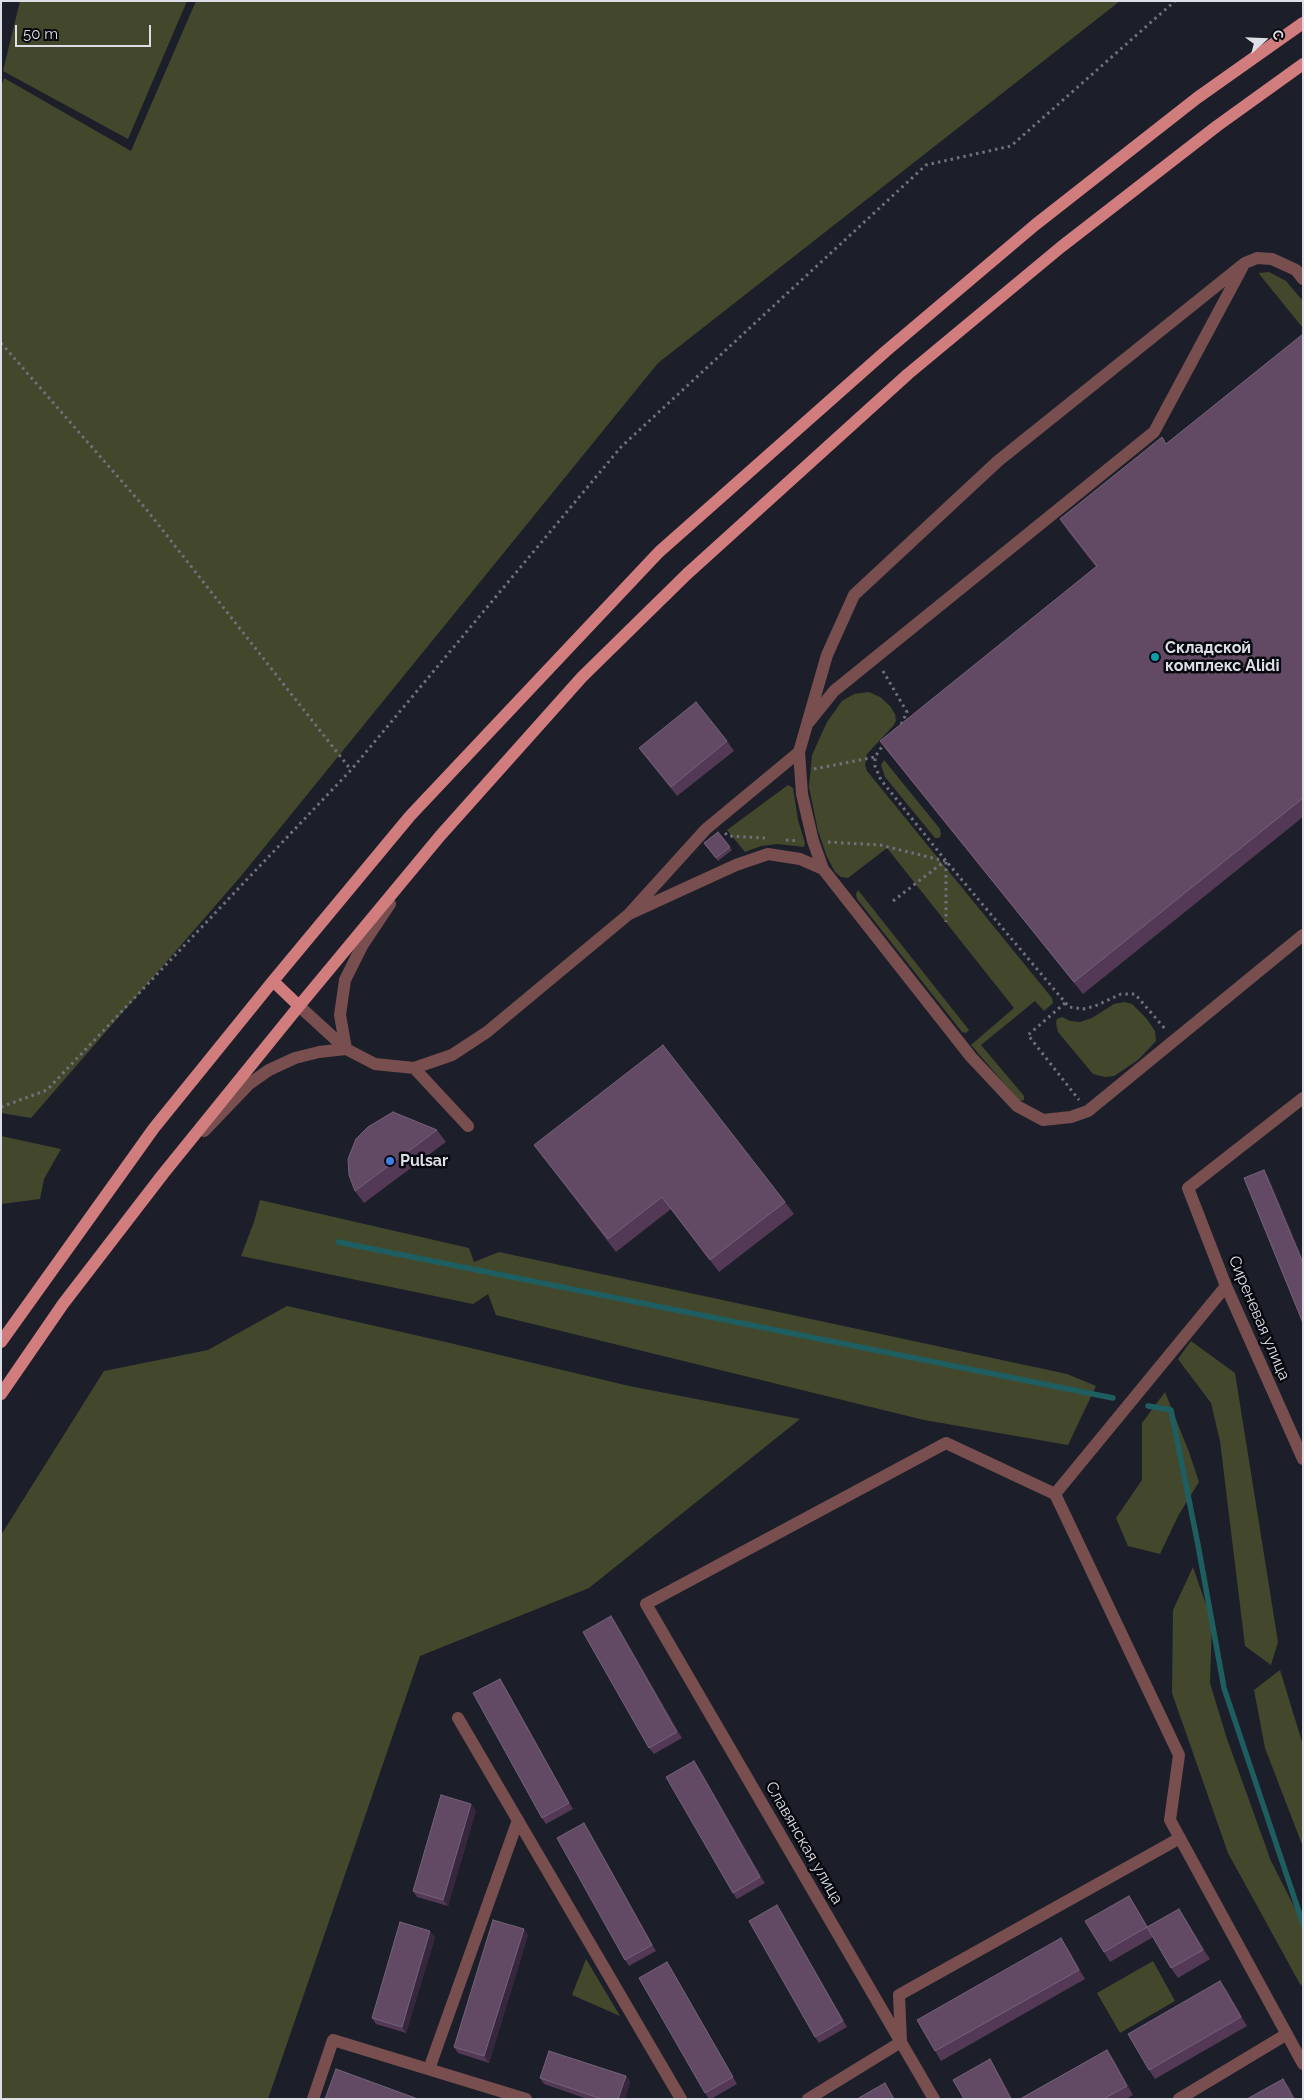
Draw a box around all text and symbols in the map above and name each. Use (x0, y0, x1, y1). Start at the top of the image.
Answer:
scale bar (18, 15, 154, 47)
north arrow (1239, 15, 1289, 65)
text: 50 m (23, 25, 58, 43)
text: С (1269, 28, 1287, 42)
place label: Складской комплекс Alidi (1165, 638, 1279, 676)
marker: Складской комплекс Alidi (1149, 651, 1161, 663)
place label: Pulsar (400, 1151, 448, 1171)
marker: Pulsar (384, 1155, 396, 1167)
street label: Сиреневая улица (1224, 1253, 1294, 1383)
street label: Славянская улица (761, 1778, 847, 1908)

